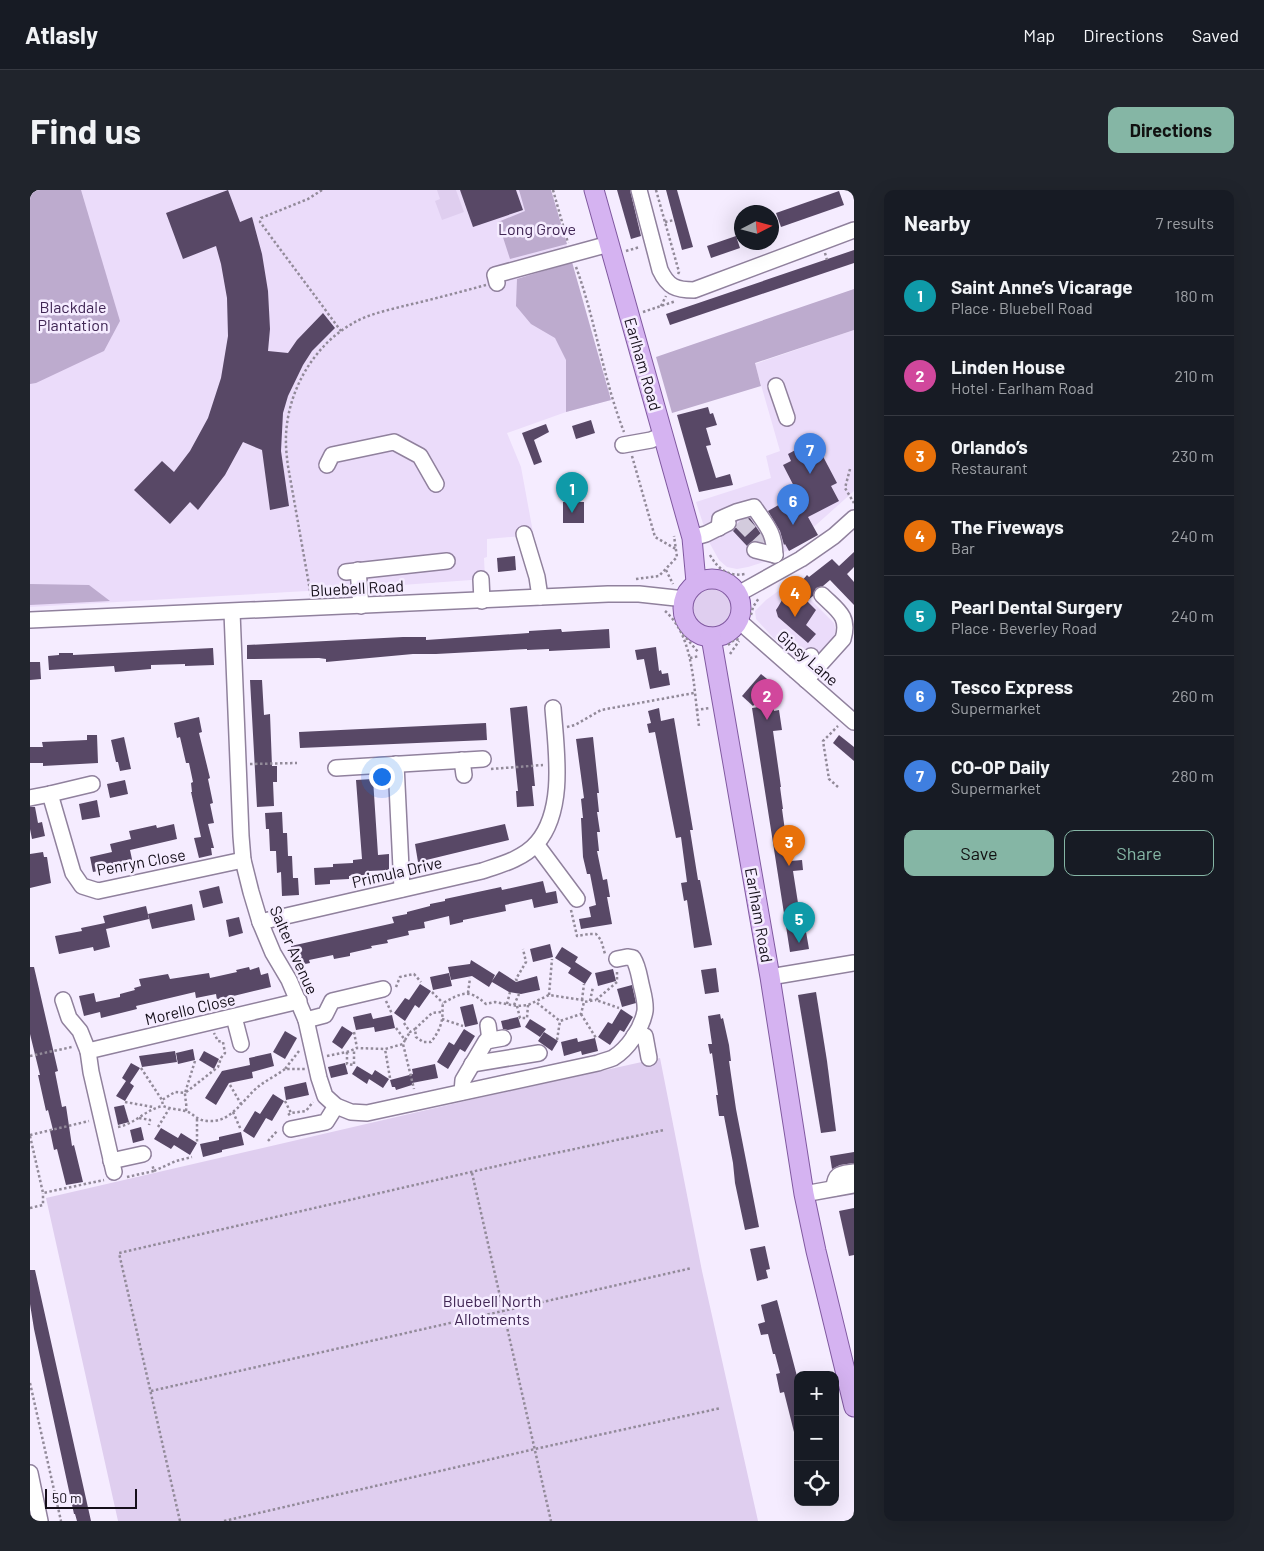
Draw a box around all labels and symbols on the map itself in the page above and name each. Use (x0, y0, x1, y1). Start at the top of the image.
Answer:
north arrow (734, 205, 779, 250)
park label: Long Grove (498, 219, 576, 238)
park label: Blackdale Plantation (37, 297, 109, 334)
street label: Earlham Road (621, 315, 666, 413)
pin: 7 (794, 433, 826, 474)
pin: 1 (556, 472, 588, 513)
pin: 6 (777, 484, 809, 525)
street label: Bluebell Road (310, 576, 404, 599)
pin: 4 (779, 576, 811, 617)
street label: Gipsy Lane (774, 626, 843, 689)
pin: 2 (751, 679, 783, 720)
your location (369, 764, 395, 790)
pin: 3 (773, 825, 805, 866)
street label: Penryn Close (95, 844, 187, 879)
street label: Primula Drive (350, 852, 444, 891)
street label: Earlham Road (742, 866, 777, 964)
street label: Salter Avenue (266, 902, 322, 997)
pin: 5 (783, 902, 815, 943)
street label: Morello Close (143, 989, 237, 1028)
park label: Bluebell North Allotments (443, 1291, 541, 1328)
scale bar (45, 1486, 138, 1509)

